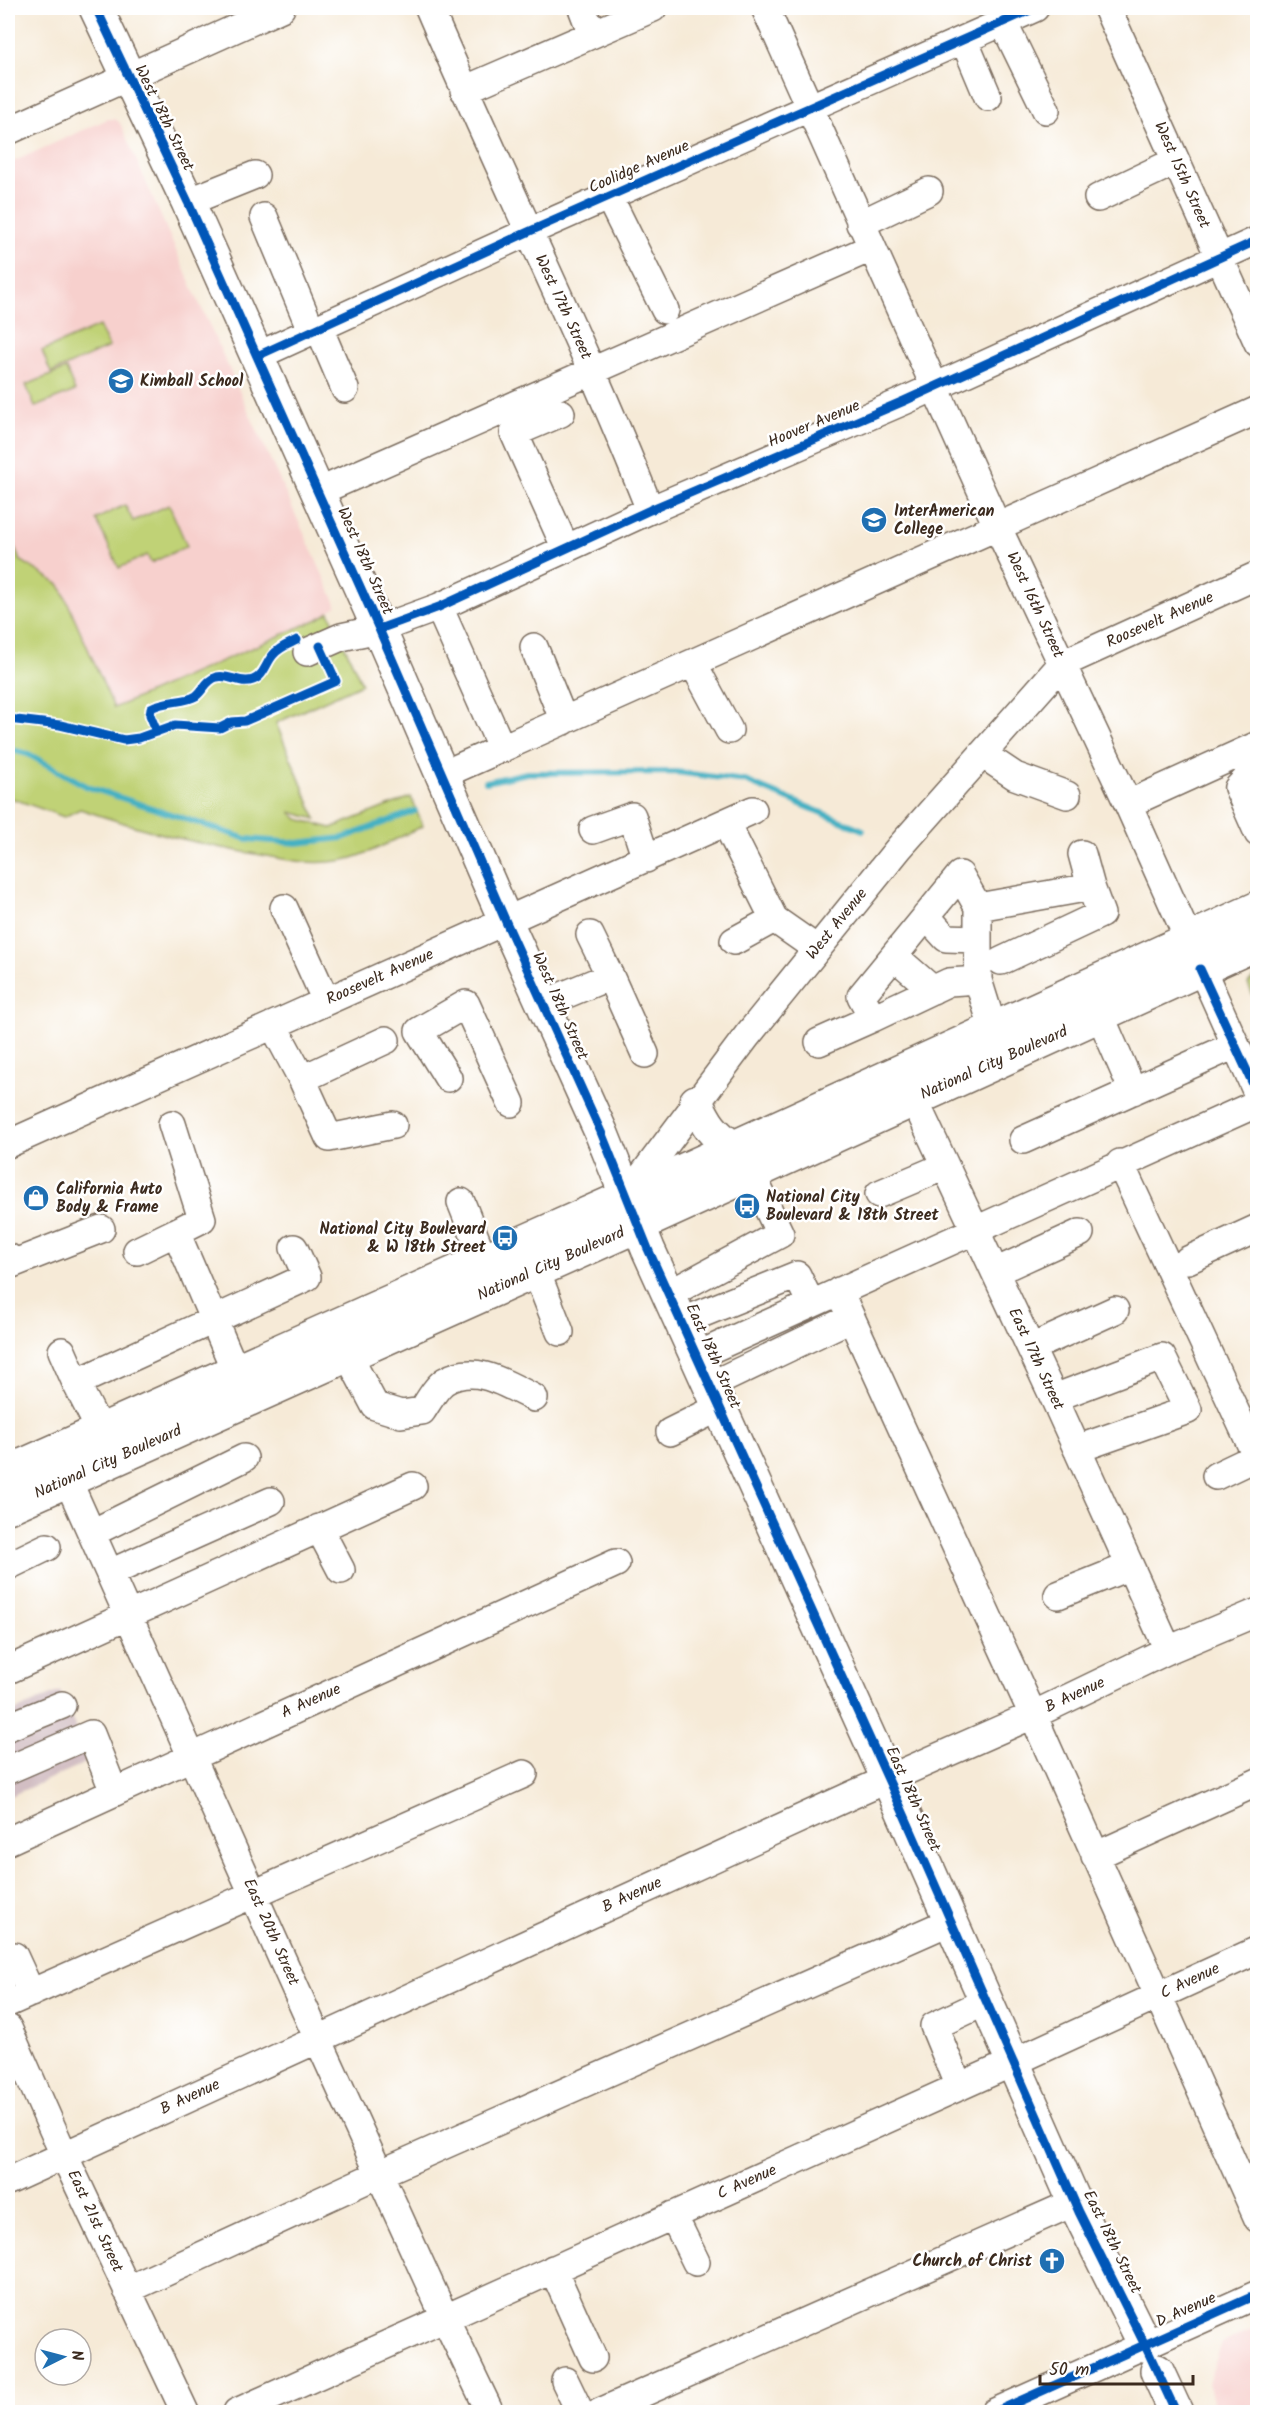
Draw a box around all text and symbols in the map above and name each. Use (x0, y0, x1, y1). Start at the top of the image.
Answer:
street label: West 18th Street (127, 61, 201, 176)
street label: West 15th Street (1147, 118, 1217, 233)
street label: Coolidge Avenue (585, 134, 693, 200)
street label: West 17th Street (528, 250, 599, 364)
school or university icon: Kimball School (106, 366, 136, 396)
place label: Kimball School (140, 369, 244, 394)
street label: Hoover Avenue (764, 393, 864, 455)
place label: InterAmerican College (894, 499, 995, 542)
street label: West 18th Street (330, 503, 400, 620)
school or university icon: InterAmerican College (859, 505, 889, 535)
street label: West 16th Street (999, 548, 1071, 663)
street label: Roosevelt Avenue (1102, 585, 1218, 655)
street label: West Avenue (800, 883, 874, 965)
street label: Roosevelt Avenue (322, 942, 438, 1012)
street label: West 18th Street (525, 948, 595, 1065)
street label: National City Boulevard (916, 1019, 1073, 1107)
place label: California Auto Body & Frame (56, 1177, 162, 1220)
shop icon: California Auto Body & Frame (21, 1183, 51, 1213)
place label: National City Boulevard & 18th Street (766, 1185, 939, 1228)
bus stop icon: National City Boulevard & 18th Street (732, 1191, 762, 1221)
place label: National City Boulevard & W 18th Street (319, 1217, 487, 1260)
street label: National City Boulevard (473, 1220, 630, 1308)
bus stop icon: National City Boulevard & W 18th Street (490, 1223, 520, 1253)
street label: East 18th Street (679, 1299, 748, 1413)
street label: East 17th Street (1001, 1304, 1071, 1415)
street label: National City Boulevard (30, 1418, 187, 1506)
street label: B Avenue (1041, 1670, 1109, 1720)
street label: A Avenue (277, 1677, 345, 1725)
street label: East 18th Street (879, 1742, 948, 1856)
street label: B Avenue (598, 1870, 666, 1920)
street label: East 20th Street (236, 1874, 306, 1991)
street label: C Avenue (1156, 1956, 1224, 2006)
street label: B Avenue (156, 2072, 224, 2122)
street label: C Avenue (713, 2158, 781, 2206)
street label: East 21st Street (60, 2166, 130, 2277)
street label: East 18th Street (1076, 2186, 1148, 2299)
church icon: Church of Christ (1037, 2246, 1067, 2276)
place label: Church of Christ (913, 2249, 1033, 2274)
street label: D Avenue (1152, 2286, 1220, 2334)
north arrow (33, 2327, 93, 2387)
scale bar (1040, 2348, 1193, 2386)
text: N (63, 2349, 89, 2362)
text: 50 m (1049, 2356, 1089, 2385)

